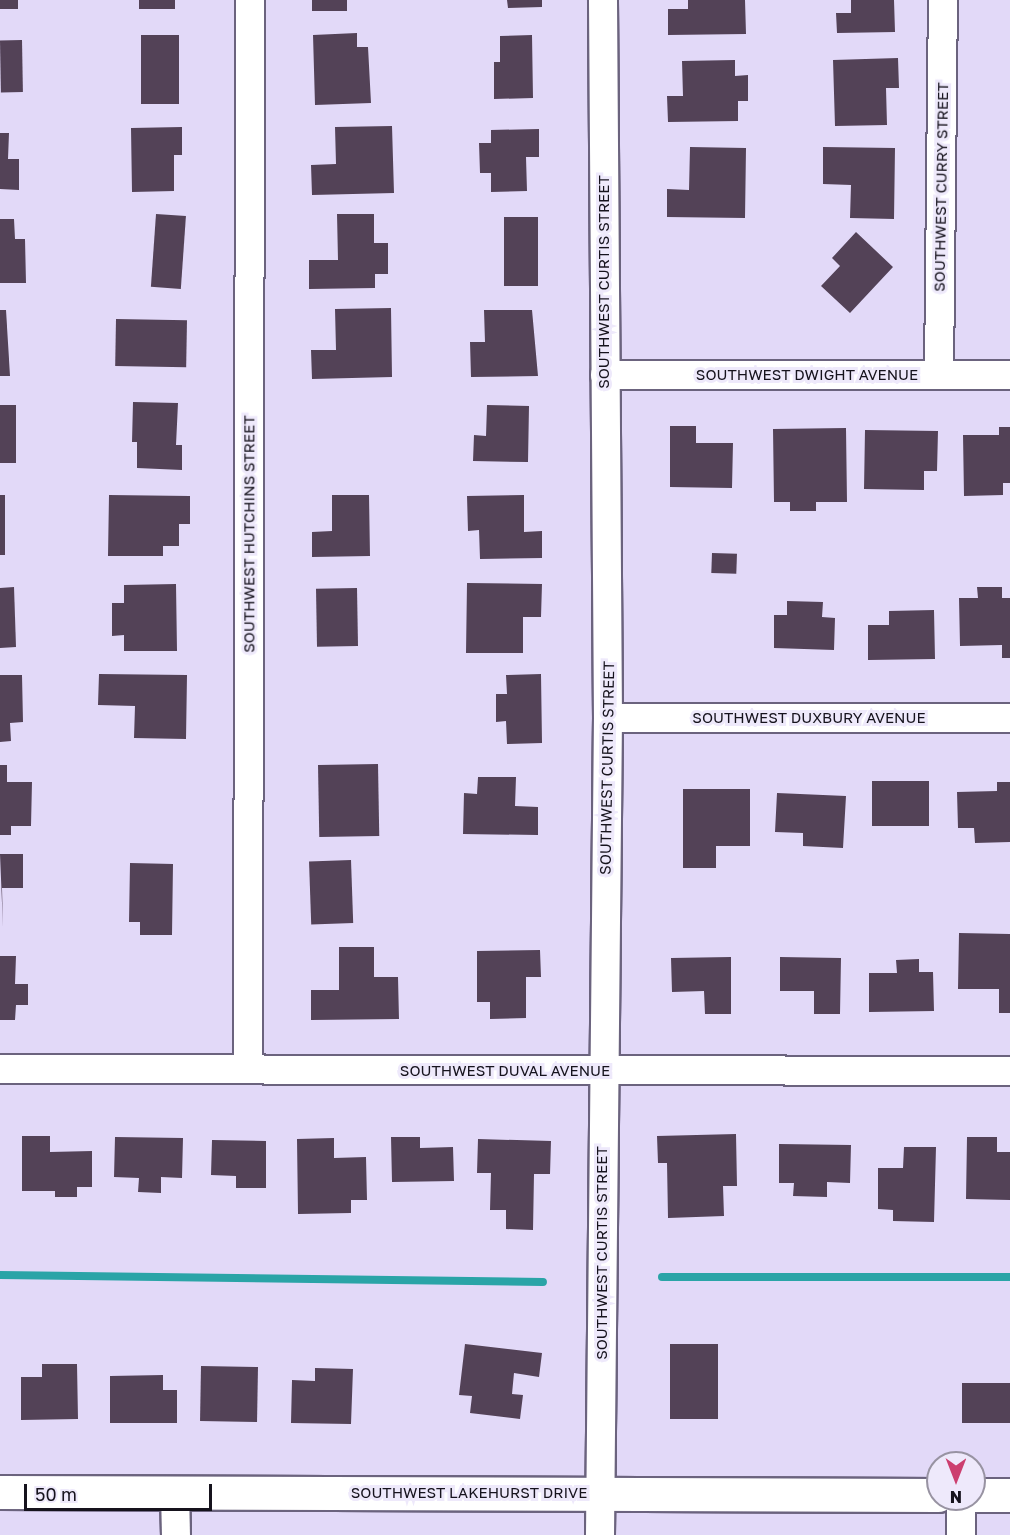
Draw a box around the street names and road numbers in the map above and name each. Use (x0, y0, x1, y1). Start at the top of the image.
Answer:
street label: SOUTHWEST CURRY STREET (930, 82, 952, 292)
street label: SOUTHWEST CURTIS STREET (595, 175, 613, 389)
street label: SOUTHWEST DWIGHT AVENUE (696, 366, 918, 384)
street label: SOUTHWEST HUTCHINS STREET (240, 415, 258, 653)
street label: SOUTHWEST CURTIS STREET (596, 661, 618, 875)
street label: SOUTHWEST DUXBURY AVENUE (692, 709, 926, 727)
street label: SOUTHWEST DUVAL AVENUE (400, 1062, 610, 1080)
street label: SOUTHWEST CURTIS STREET (593, 1146, 611, 1360)
street label: SOUTHWEST LAKEHURST DRIVE (351, 1484, 587, 1502)

